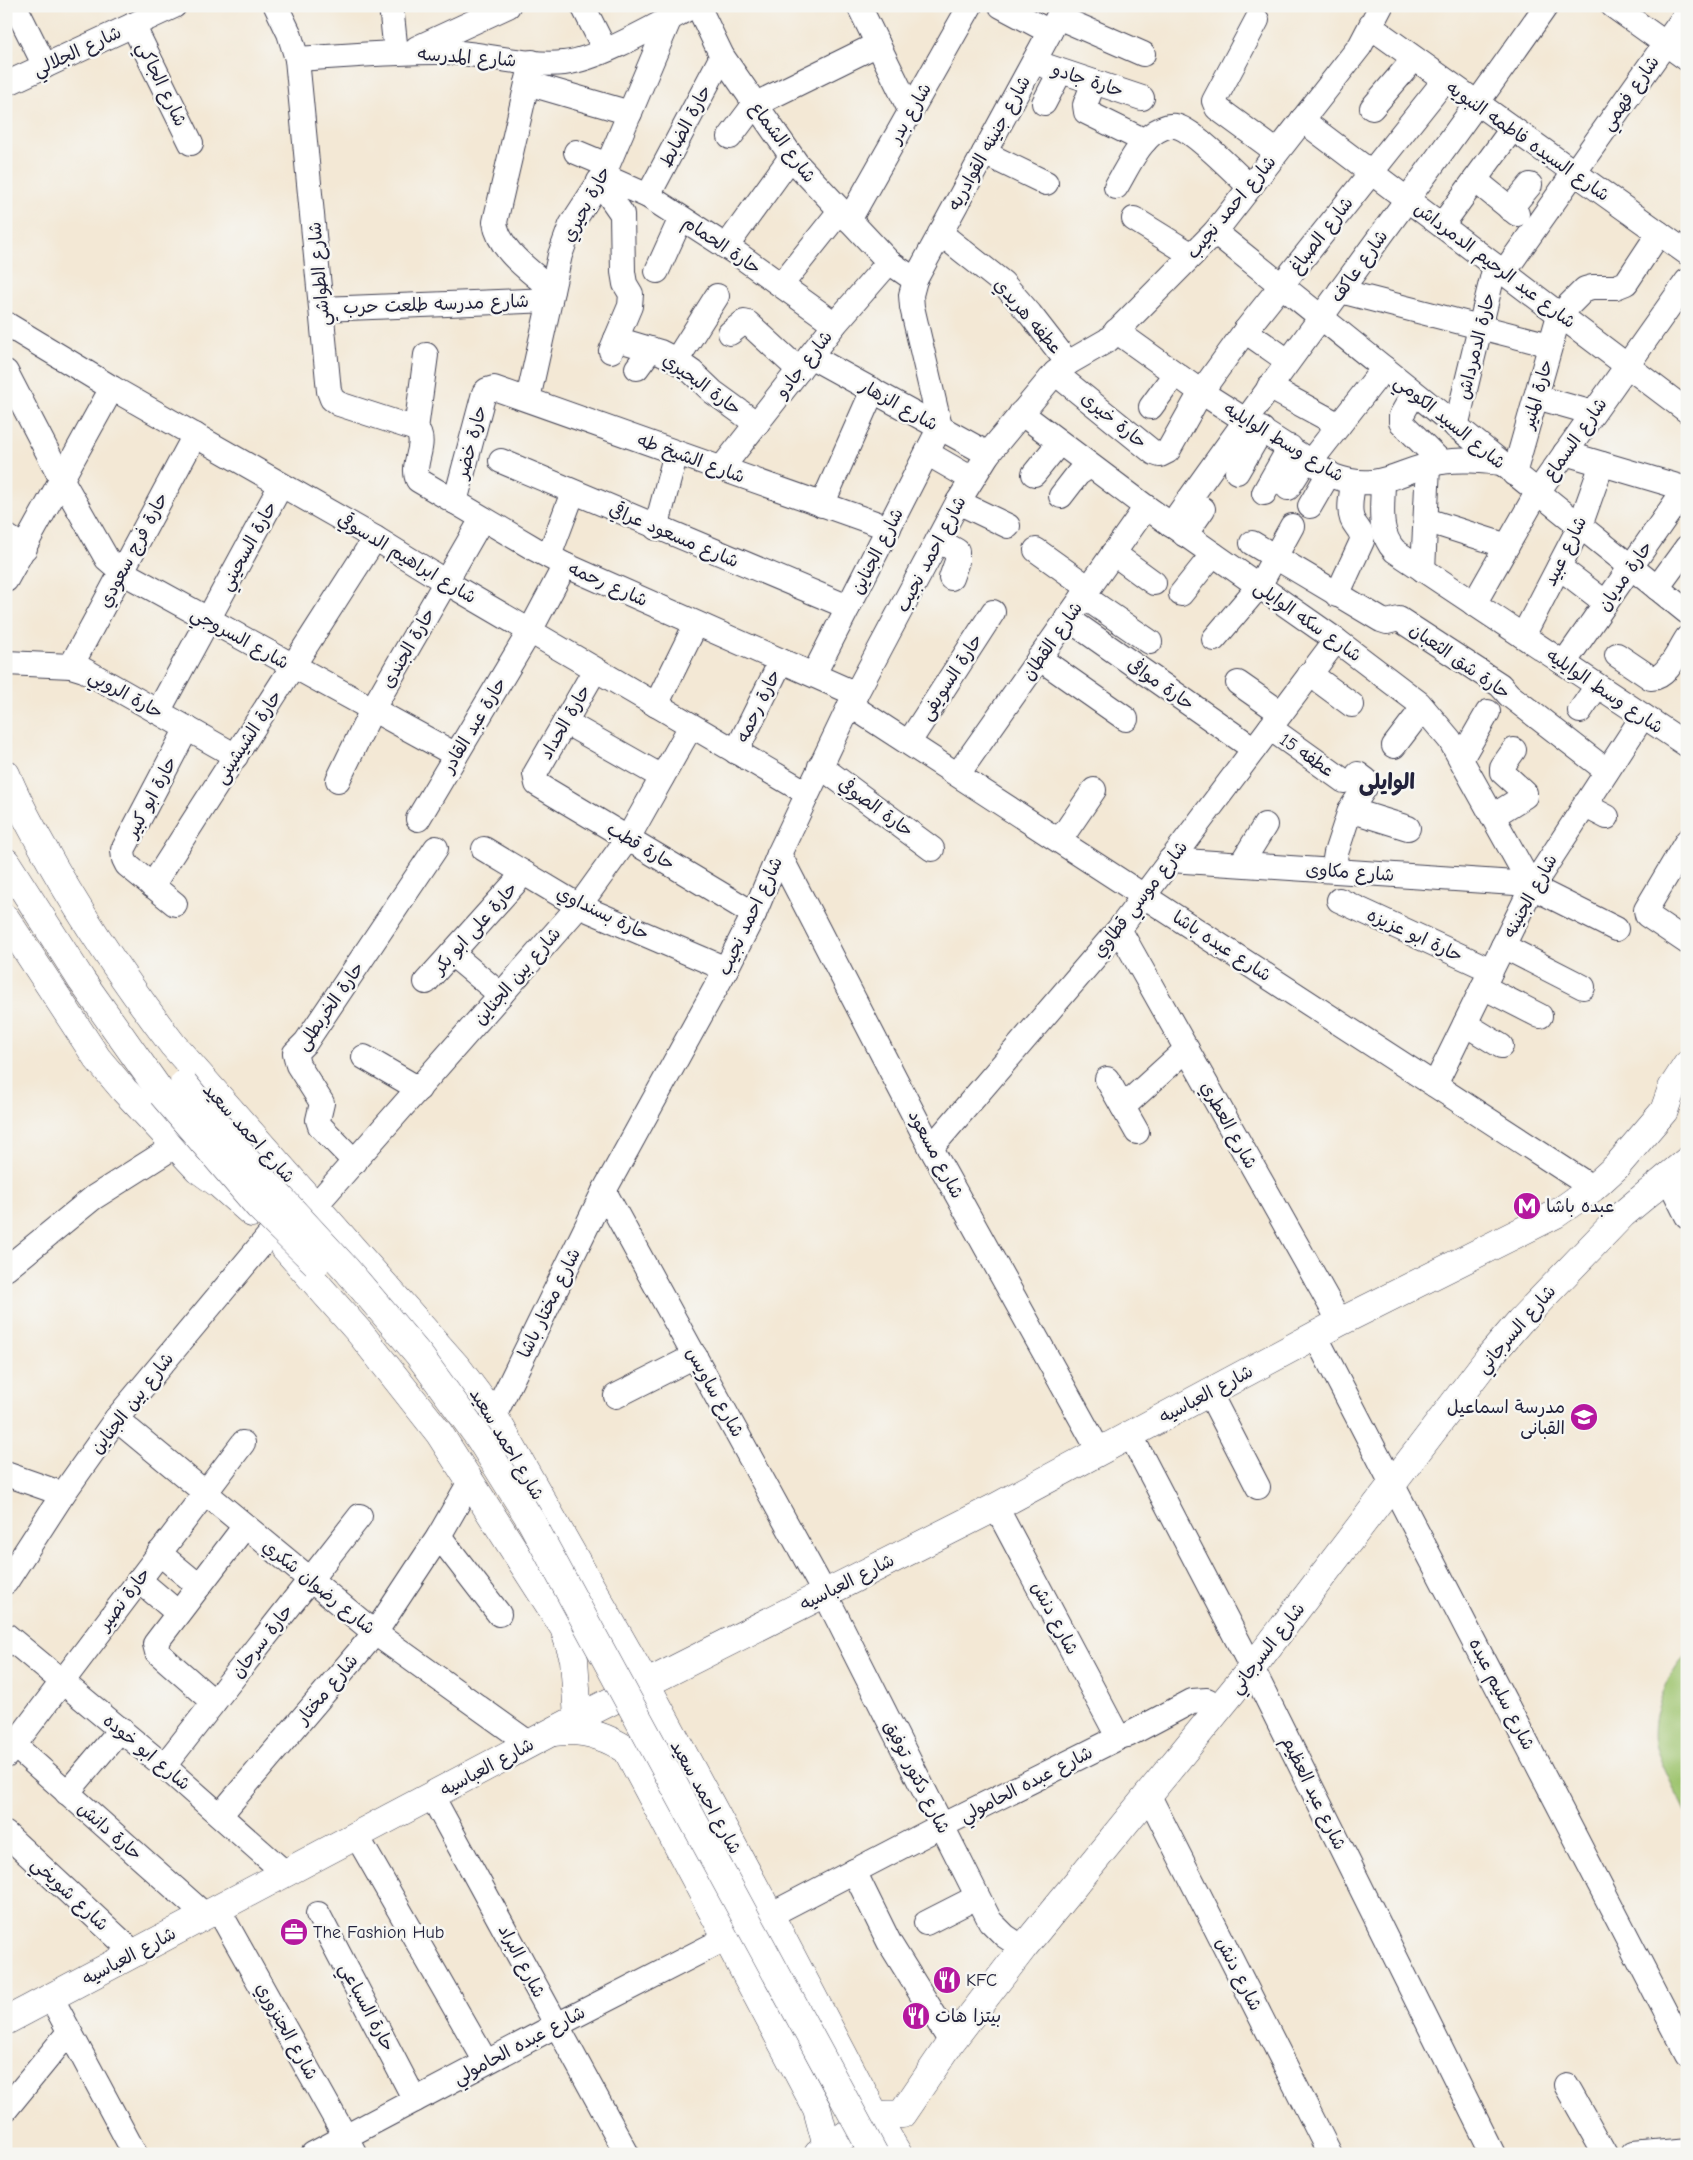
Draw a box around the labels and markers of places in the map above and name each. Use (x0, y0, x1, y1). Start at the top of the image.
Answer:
metro station icon: عبده باشا (1512, 1191, 1542, 1221)
place label: عبده باشا (1546, 1196, 1614, 1217)
place label: مدرسة اسماعيل القبانى (1447, 1397, 1565, 1439)
school or university icon: مدرسة اسماعيل القبانى (1569, 1402, 1599, 1432)
office icon: The Fashion Hub (279, 1917, 309, 1947)
place label: The Fashion Hub (313, 1922, 444, 1943)
restaurant icon: KFC (932, 1965, 962, 1995)
place label: KFC (966, 1970, 997, 1991)
restaurant icon: بيتزا هات (901, 2001, 931, 2031)
place label: بيتزا هات (935, 2006, 1001, 2027)

